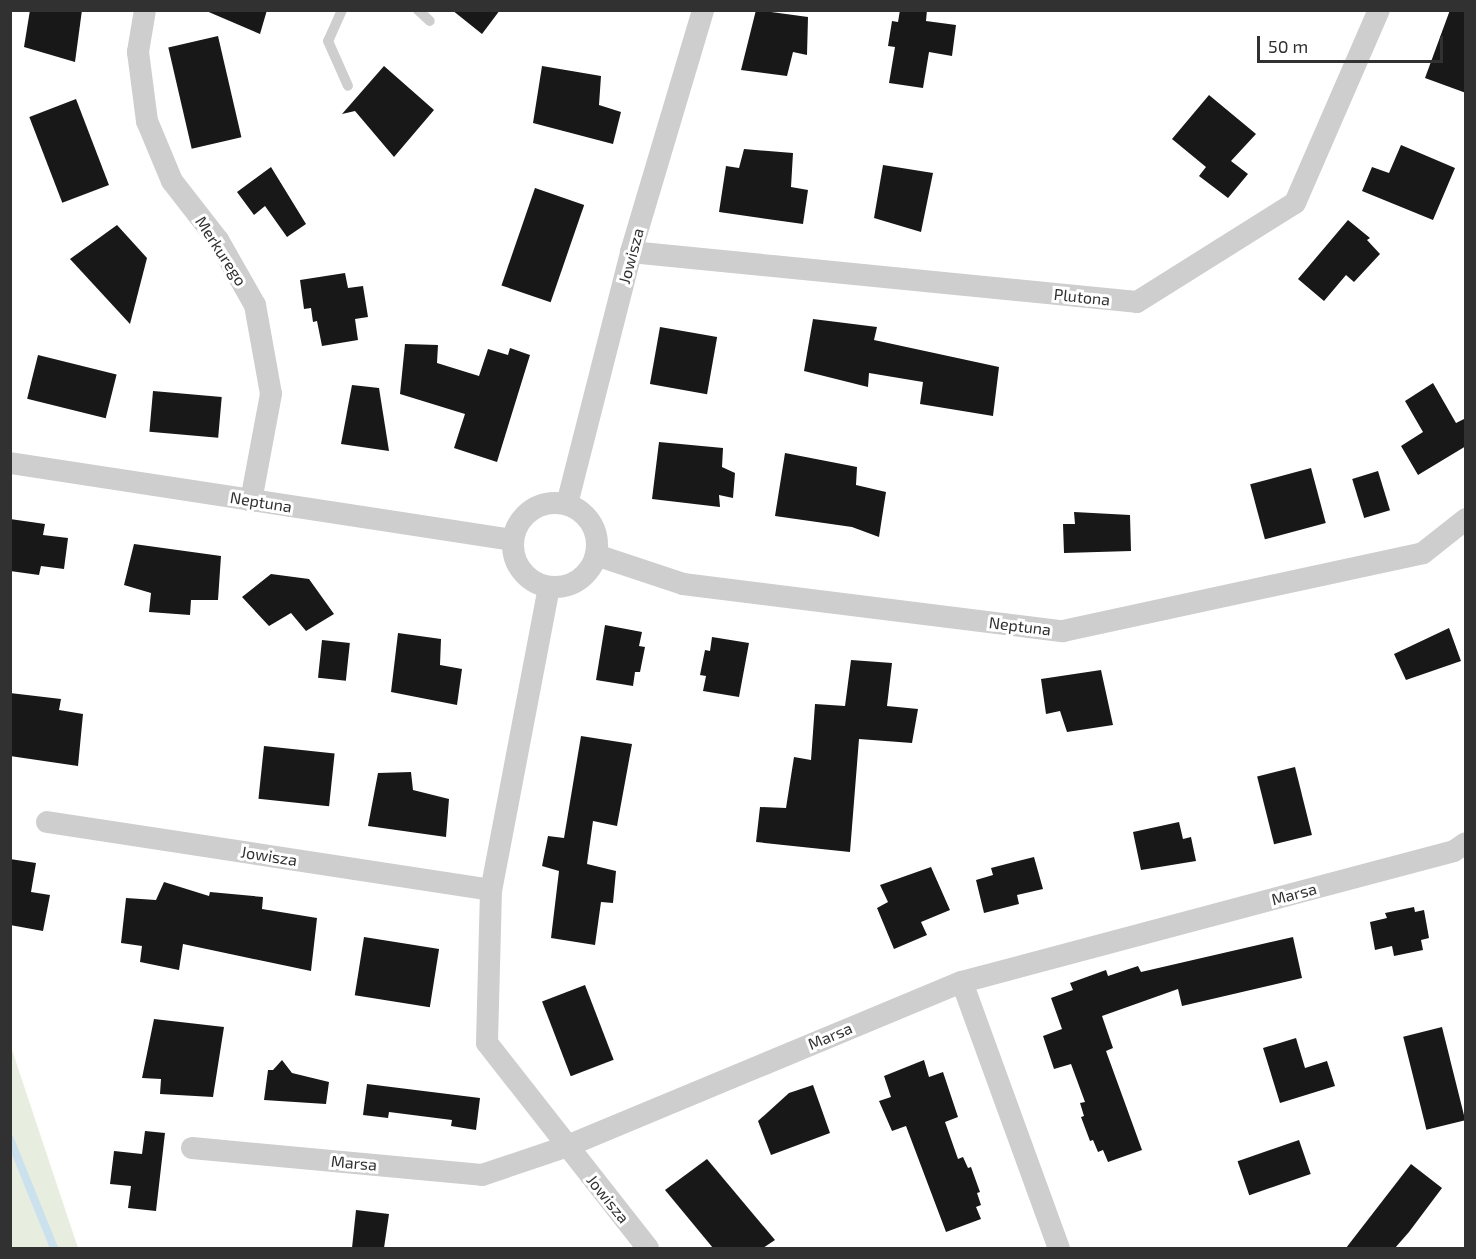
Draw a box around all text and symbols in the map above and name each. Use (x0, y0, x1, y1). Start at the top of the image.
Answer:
scale bar (1260, 24, 1446, 62)
text: 50 m (1268, 35, 1308, 57)
street label: Merkurego (191, 213, 251, 289)
street label: Jowisza (614, 226, 648, 286)
street label: Plutona (1053, 284, 1111, 310)
street label: Neptuna (229, 488, 293, 516)
street label: Neptuna (988, 613, 1052, 639)
street label: Jowisza (239, 842, 299, 870)
street label: Marsa (1269, 879, 1319, 909)
street label: Marsa (805, 1018, 855, 1054)
street label: Marsa (330, 1151, 378, 1175)
street label: Jowisza (583, 1171, 633, 1227)

